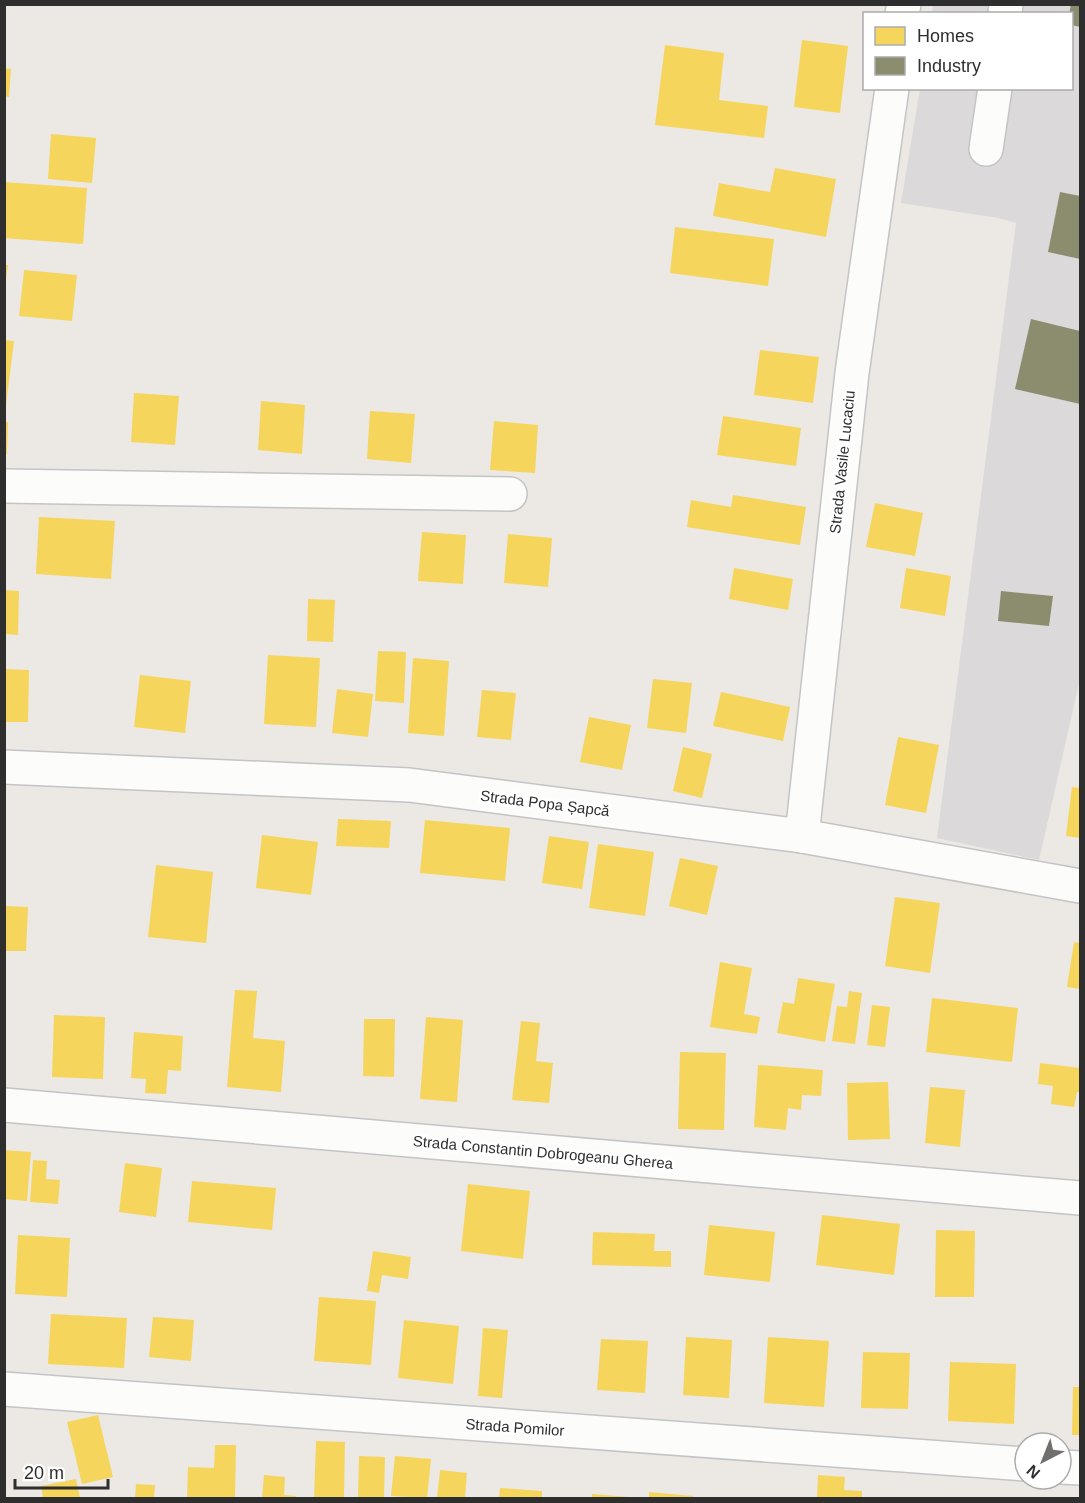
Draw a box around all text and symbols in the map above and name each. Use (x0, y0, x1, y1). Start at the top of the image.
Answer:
legend (863, 12, 1073, 90)
text: Homes (917, 26, 974, 46)
text: Industry (917, 56, 981, 76)
street label: Strada Vasile Lucaciu (826, 390, 858, 534)
street label: Strada Popa Șapcă (479, 787, 611, 819)
street label: Strada Constantin Dobrogeanu Gherea (412, 1132, 674, 1172)
street label: Strada Pomilor (465, 1415, 565, 1439)
north arrow (1013, 1431, 1073, 1491)
scale bar (15, 1452, 108, 1490)
text: N (1023, 1462, 1043, 1482)
text: 20 m (24, 1463, 64, 1483)

